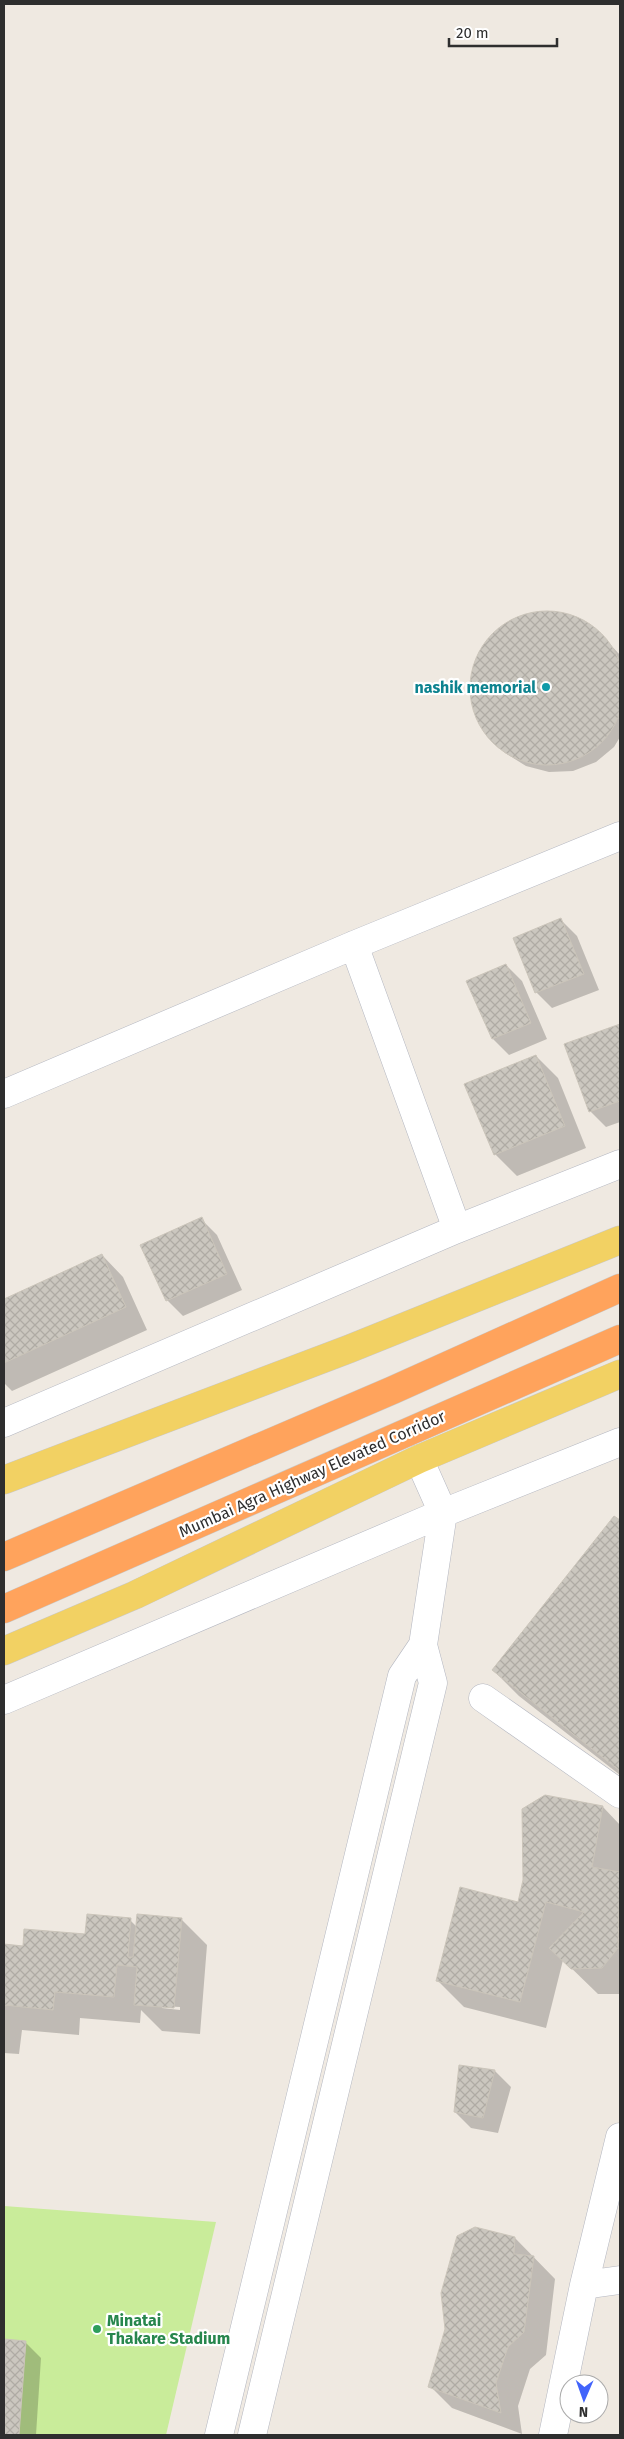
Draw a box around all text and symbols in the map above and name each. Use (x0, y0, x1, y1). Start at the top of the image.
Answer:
scale bar (449, 15, 556, 47)
text: 20 m (456, 24, 489, 42)
place label: nashik memorial (415, 678, 536, 697)
marker: nashik memorial (540, 681, 552, 693)
street label: Mumbai Agra Highway Elevated Corridor (176, 1406, 449, 1542)
place label: Minatai Thakare Stadium (107, 2311, 230, 2348)
marker: Minatai Thakare Stadium (91, 2323, 103, 2335)
north arrow (559, 2374, 609, 2424)
text: N (579, 2403, 589, 2420)

